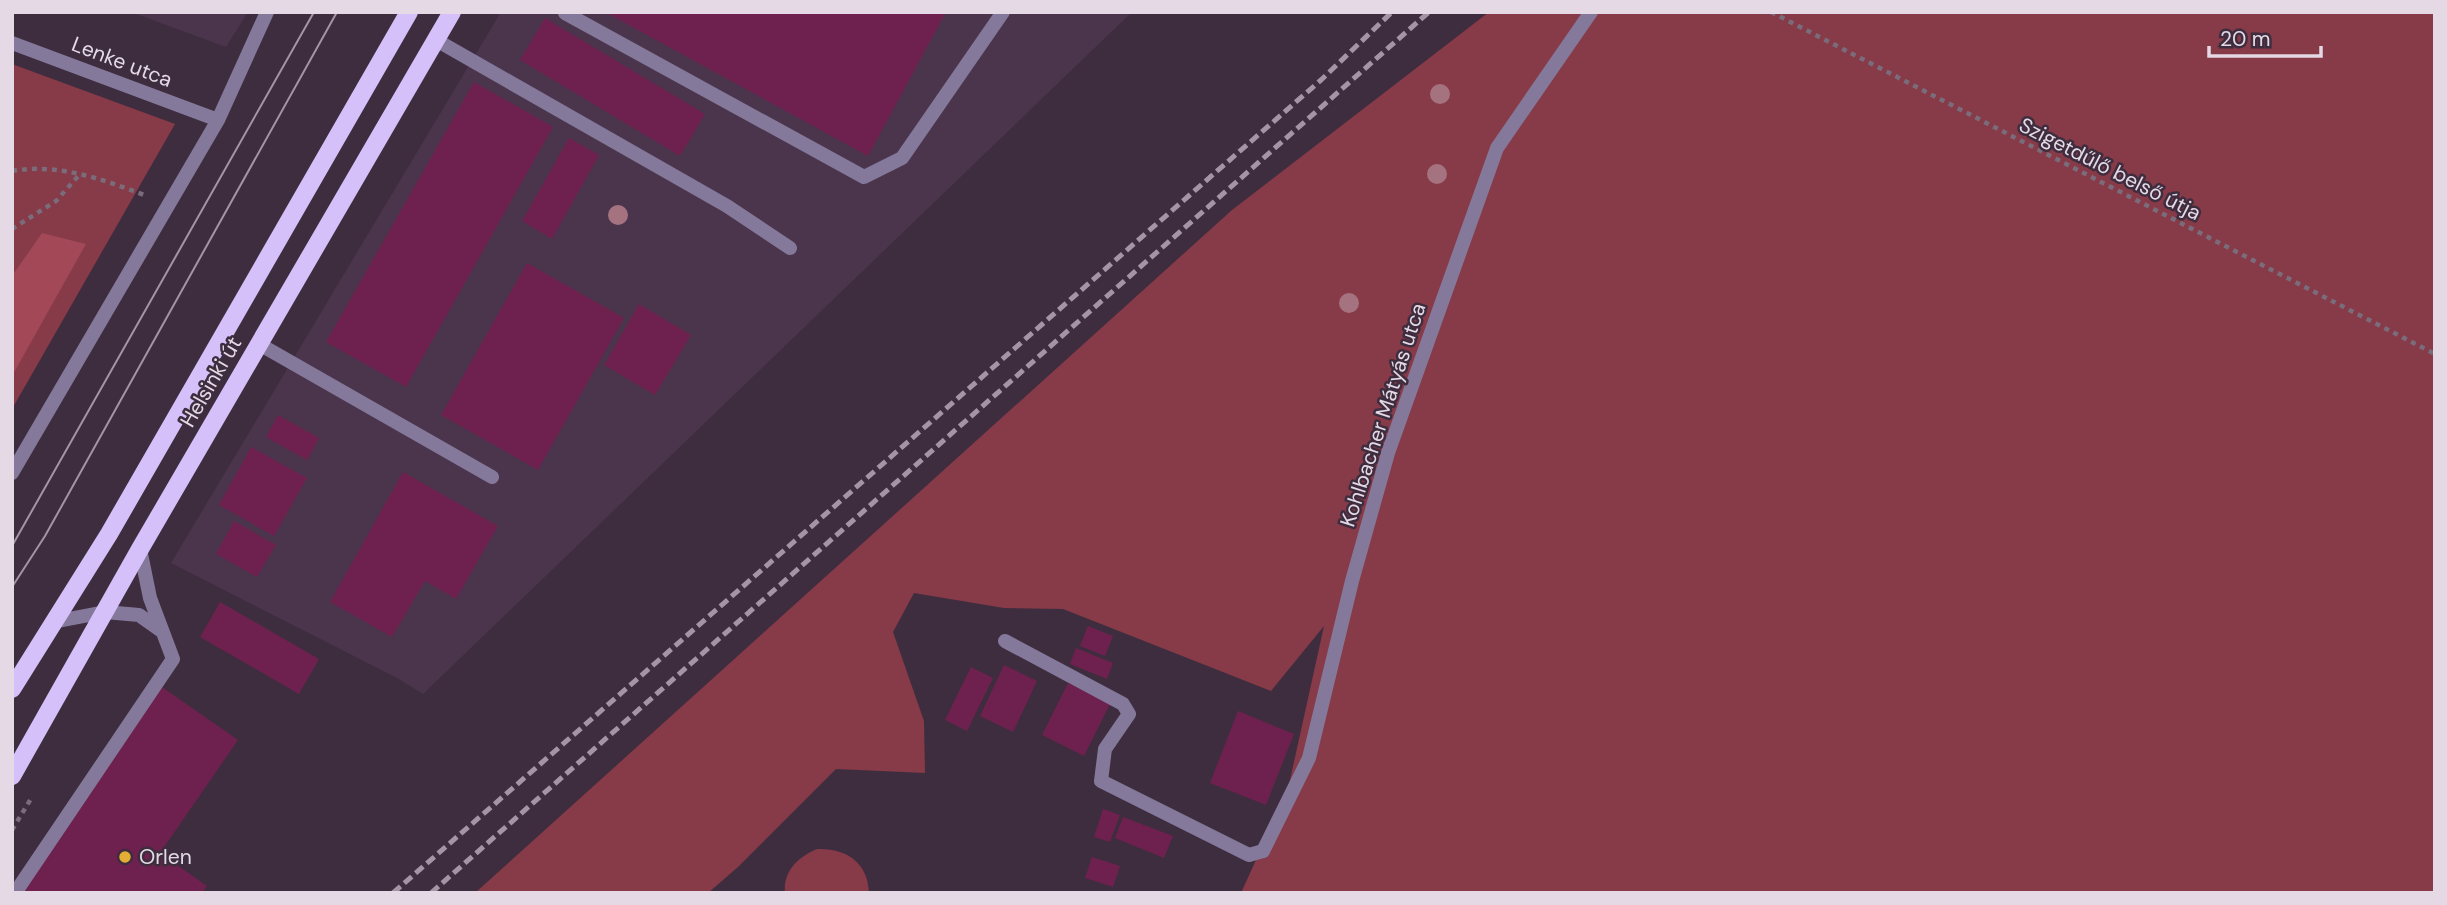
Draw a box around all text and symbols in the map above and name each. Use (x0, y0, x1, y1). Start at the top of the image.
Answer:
scale bar (2209, 14, 2321, 58)
text: 20 m (2220, 25, 2271, 53)
street label: Lenke utca (68, 30, 176, 94)
street label: Szigetdűlő belső útja (2014, 111, 2206, 227)
street label: Kohlbacher Mátyás utca (1334, 300, 1432, 530)
street label: Helsinki út (174, 332, 248, 432)
place label: Orlen (139, 843, 192, 871)
marker: Orlen (117, 849, 133, 865)

